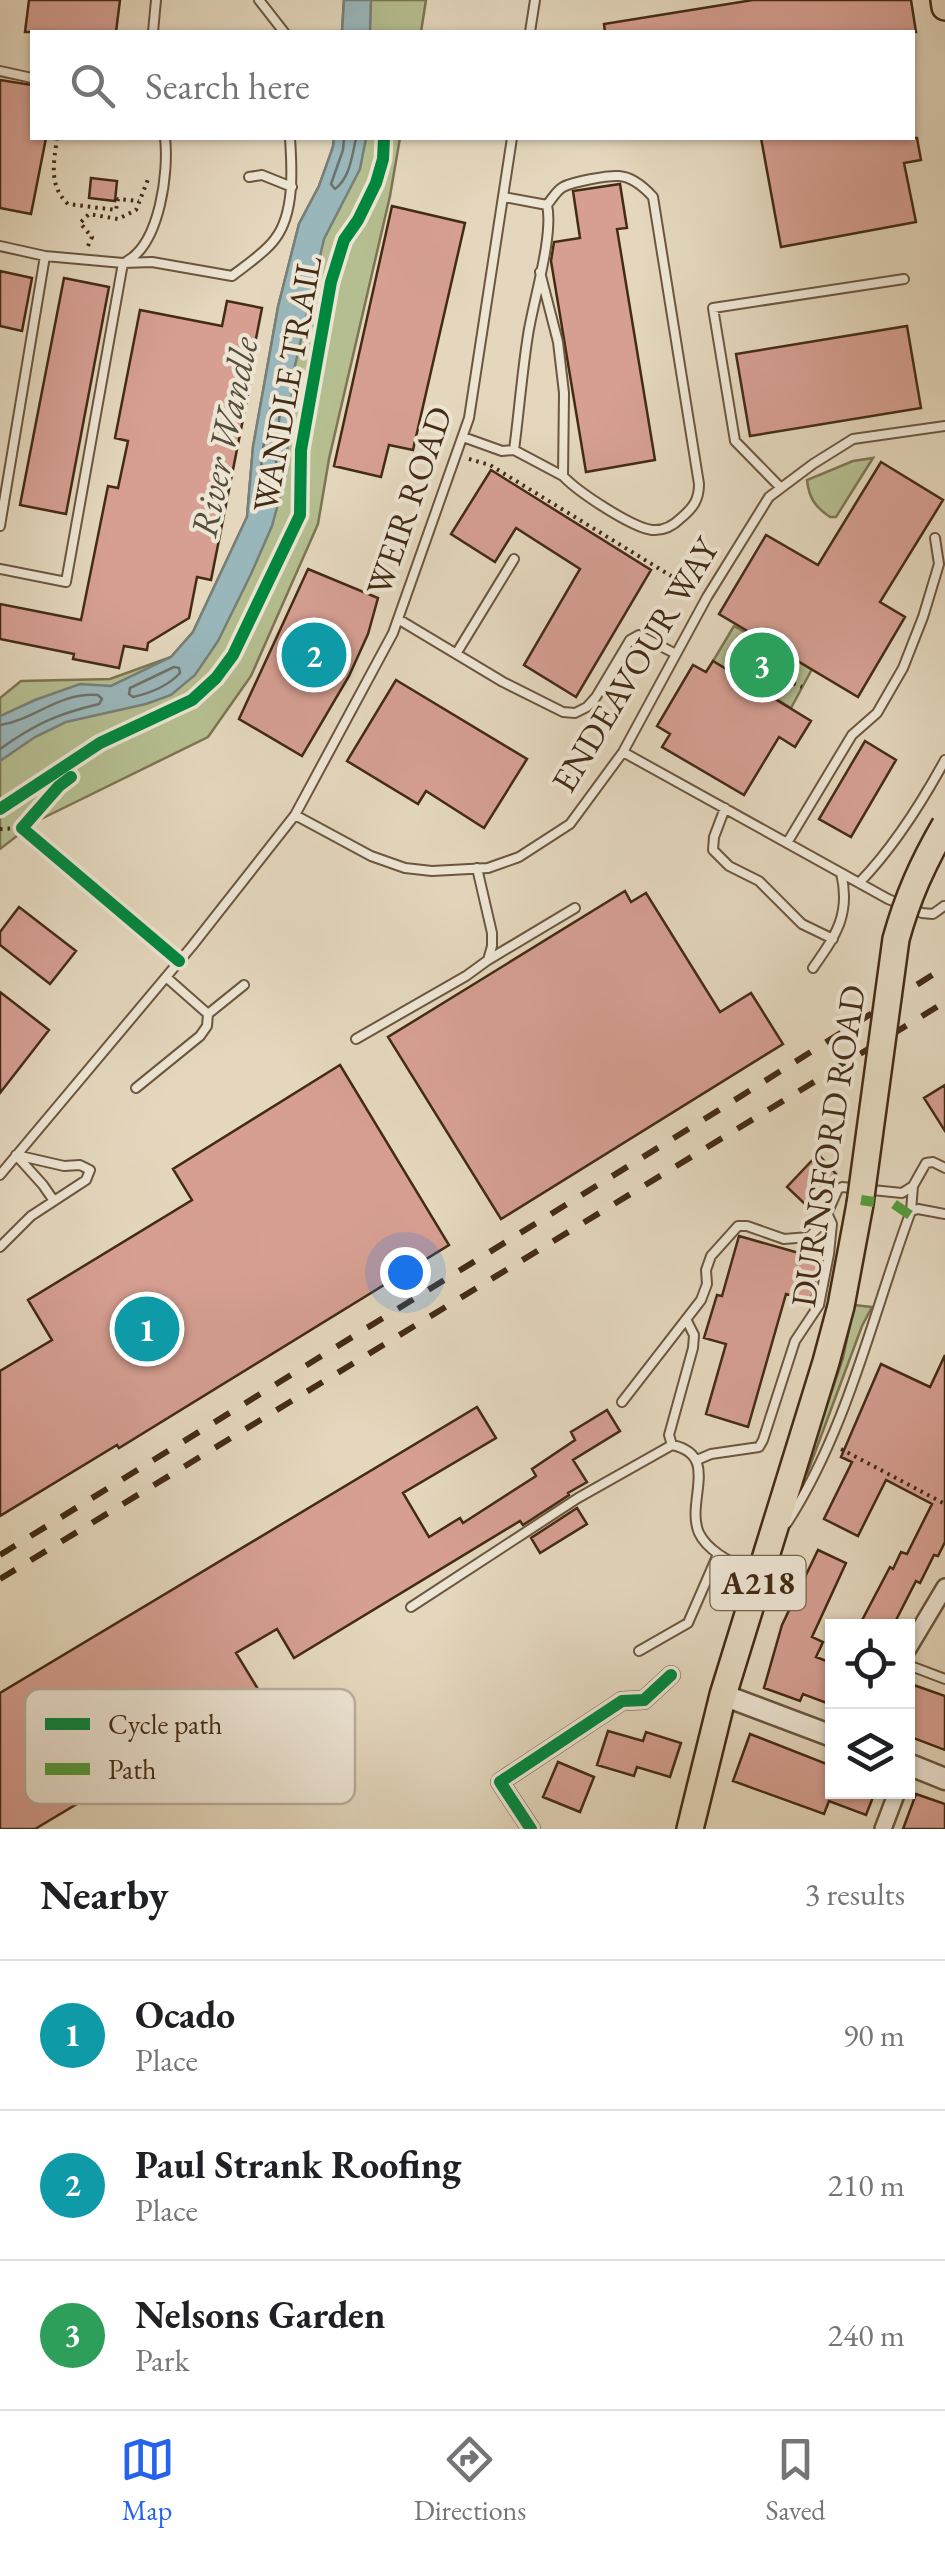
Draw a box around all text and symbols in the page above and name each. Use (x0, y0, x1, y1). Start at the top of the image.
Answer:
search box (30, 30, 915, 140)
icon: search (65, 58, 120, 113)
text: Search here (145, 61, 310, 110)
street label: WANDLE TRAIL (242, 252, 331, 516)
water label: River Wandle (178, 331, 269, 542)
street label: WEIR ROAD (355, 400, 462, 601)
street label: ENDEAVOUR WAY (541, 528, 729, 800)
pin: 2 (282, 618, 346, 692)
pin: 3 (730, 628, 794, 702)
street label: DURNSFORD ROAD (780, 982, 875, 1310)
your location (380, 1247, 431, 1298)
pin: 1 (114, 1292, 180, 1366)
road number: A218 (710, 1556, 806, 1610)
map controls (825, 1619, 915, 1799)
button: locate (825, 1619, 915, 1709)
legend (25, 1689, 355, 1804)
text: Cycle path (108, 1706, 222, 1742)
button: layers (825, 1709, 915, 1799)
text: Path (108, 1751, 156, 1787)
text: Nearby (40, 1867, 169, 1922)
text: 3 results (805, 1873, 905, 1915)
text: Ocado (135, 1990, 235, 2039)
text: 1 (64, 2014, 81, 2056)
text: 90 m (843, 2014, 905, 2056)
text: Place (135, 2039, 198, 2081)
text: Paul Strank Roofing (135, 2140, 461, 2189)
text: 2 (64, 2164, 81, 2206)
text: 210 m (828, 2164, 905, 2206)
text: Place (135, 2189, 198, 2231)
text: Nelsons Garden (135, 2290, 385, 2339)
text: 3 (64, 2314, 81, 2356)
text: 240 m (828, 2314, 905, 2356)
text: Park (135, 2339, 190, 2381)
tab: Map (120, 2432, 175, 2528)
tab: Directions (414, 2432, 526, 2528)
tab: Saved (765, 2432, 825, 2528)

